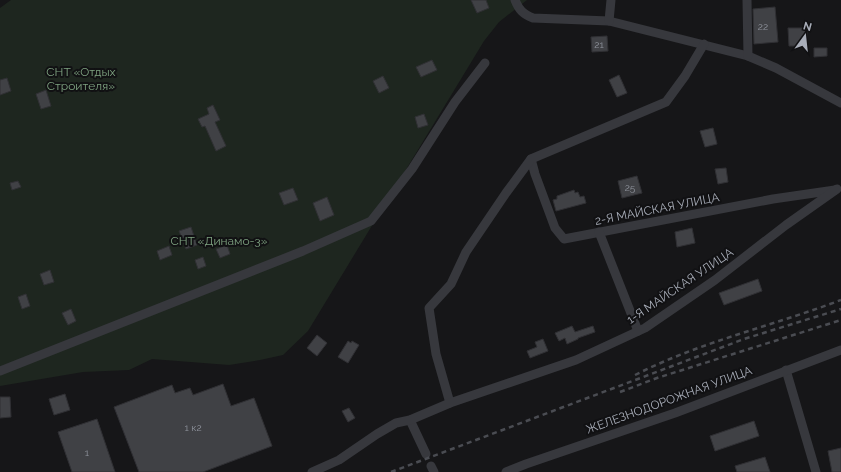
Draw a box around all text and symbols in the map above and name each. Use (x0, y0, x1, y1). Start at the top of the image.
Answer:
north arrow (785, 16, 825, 56)
text: N (802, 19, 813, 34)
house number: 22 (758, 21, 768, 32)
house number: 21 (594, 39, 604, 50)
park label: СНТ «Отдых Строителя» (46, 65, 116, 93)
house number: 25 (625, 182, 636, 193)
street label: 2-Я МАЙСКАЯ УЛИЦА (594, 190, 720, 228)
park label: СНТ «Динамо-3» (170, 234, 268, 248)
street label: 1-Я МАЙСКАЯ УЛИЦА (624, 245, 736, 327)
street label: ЖЕЛЕЗНОДОРОЖНАЯ УЛИЦА (584, 363, 754, 437)
house number: 1 к2 (184, 422, 202, 433)
house number: 1 (85, 447, 90, 458)

